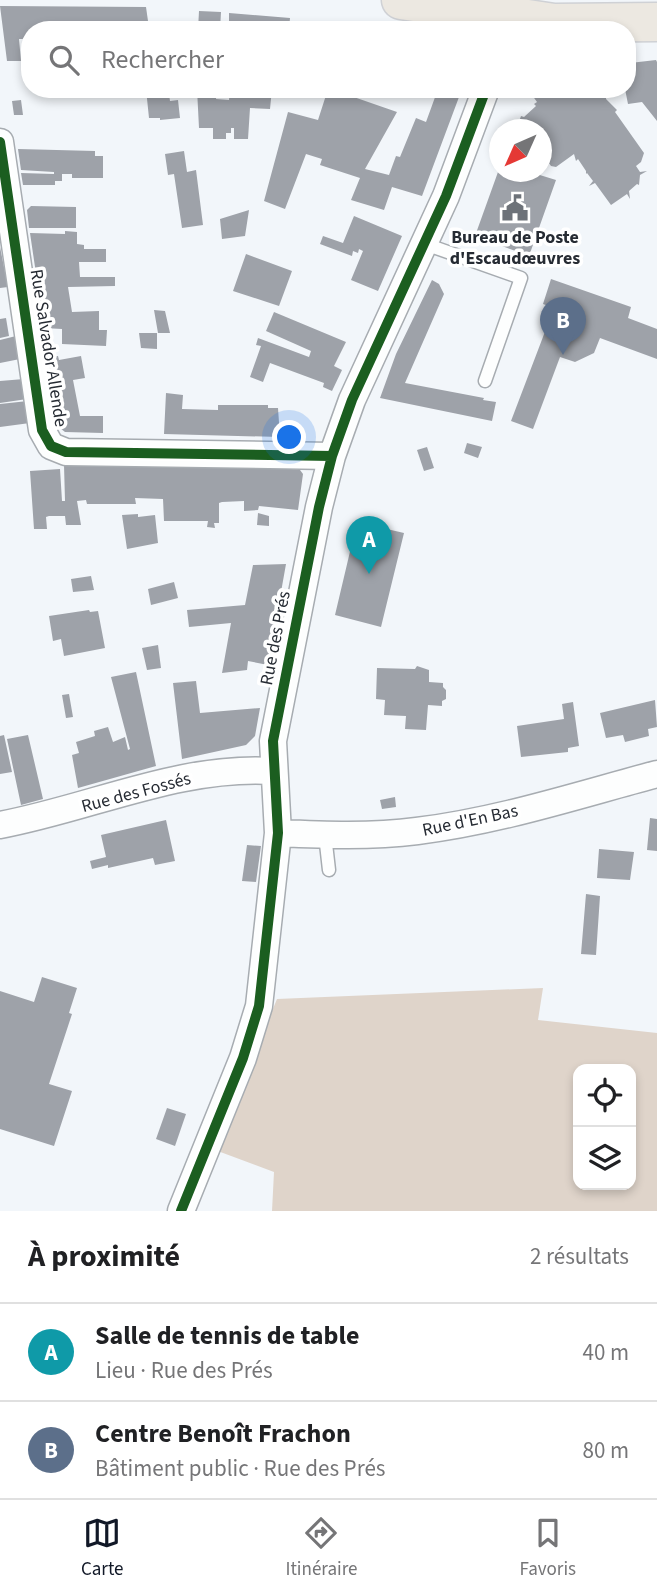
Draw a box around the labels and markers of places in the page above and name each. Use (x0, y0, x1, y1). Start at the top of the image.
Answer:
public building icon: Bureau de Poste d'Escaudœuvres (500, 193, 530, 223)
place label: Bureau de Poste d'Escaudœuvres (450, 225, 580, 271)
pin: B (540, 297, 586, 355)
pin: A (346, 516, 392, 574)

